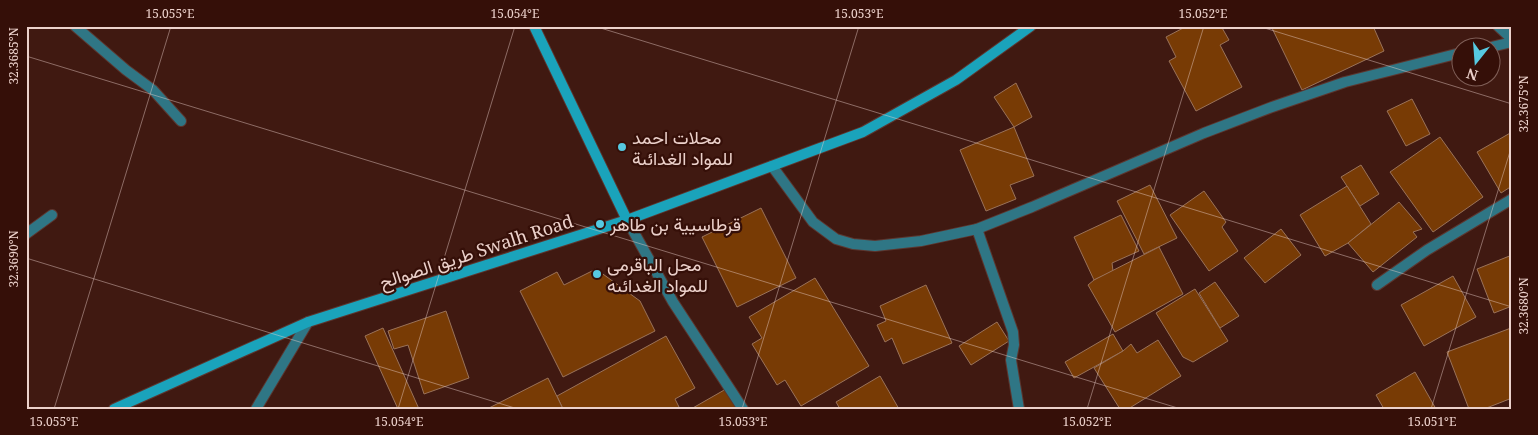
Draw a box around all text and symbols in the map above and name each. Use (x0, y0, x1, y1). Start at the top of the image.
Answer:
text: 15.055°E (146, 5, 194, 22)
text: 15.054°E (491, 5, 539, 22)
text: 15.053°E (835, 5, 883, 22)
text: 15.052°E (1179, 5, 1227, 22)
text: 32.3685°N (5, 27, 22, 85)
north arrow (1450, 38, 1500, 88)
text: N (1464, 64, 1480, 86)
text: 32.3675°N (1515, 75, 1532, 133)
place label: محلات احمد للمواد الغدائىة (632, 125, 733, 170)
marker: محلات احمد للمواد الغدائىة (616, 141, 628, 153)
street label: طريق الصوالح Swalh Road (376, 208, 576, 295)
place label: قرطاسيية بن طاهر (609, 212, 741, 236)
marker: قرطاسيية بن طاهر (594, 218, 606, 230)
text: 32.3690°N (5, 230, 22, 288)
place label: محل الباقرمى للمواد الغدائىه (607, 252, 708, 297)
marker: محل الباقرمى للمواد الغدائىه (591, 268, 603, 280)
text: 32.3680°N (1515, 277, 1532, 335)
text: 15.055°E (30, 413, 78, 430)
text: 15.054°E (375, 413, 423, 430)
text: 15.053°E (719, 413, 767, 430)
text: 15.052°E (1063, 413, 1111, 430)
text: 15.051°E (1408, 413, 1456, 430)

